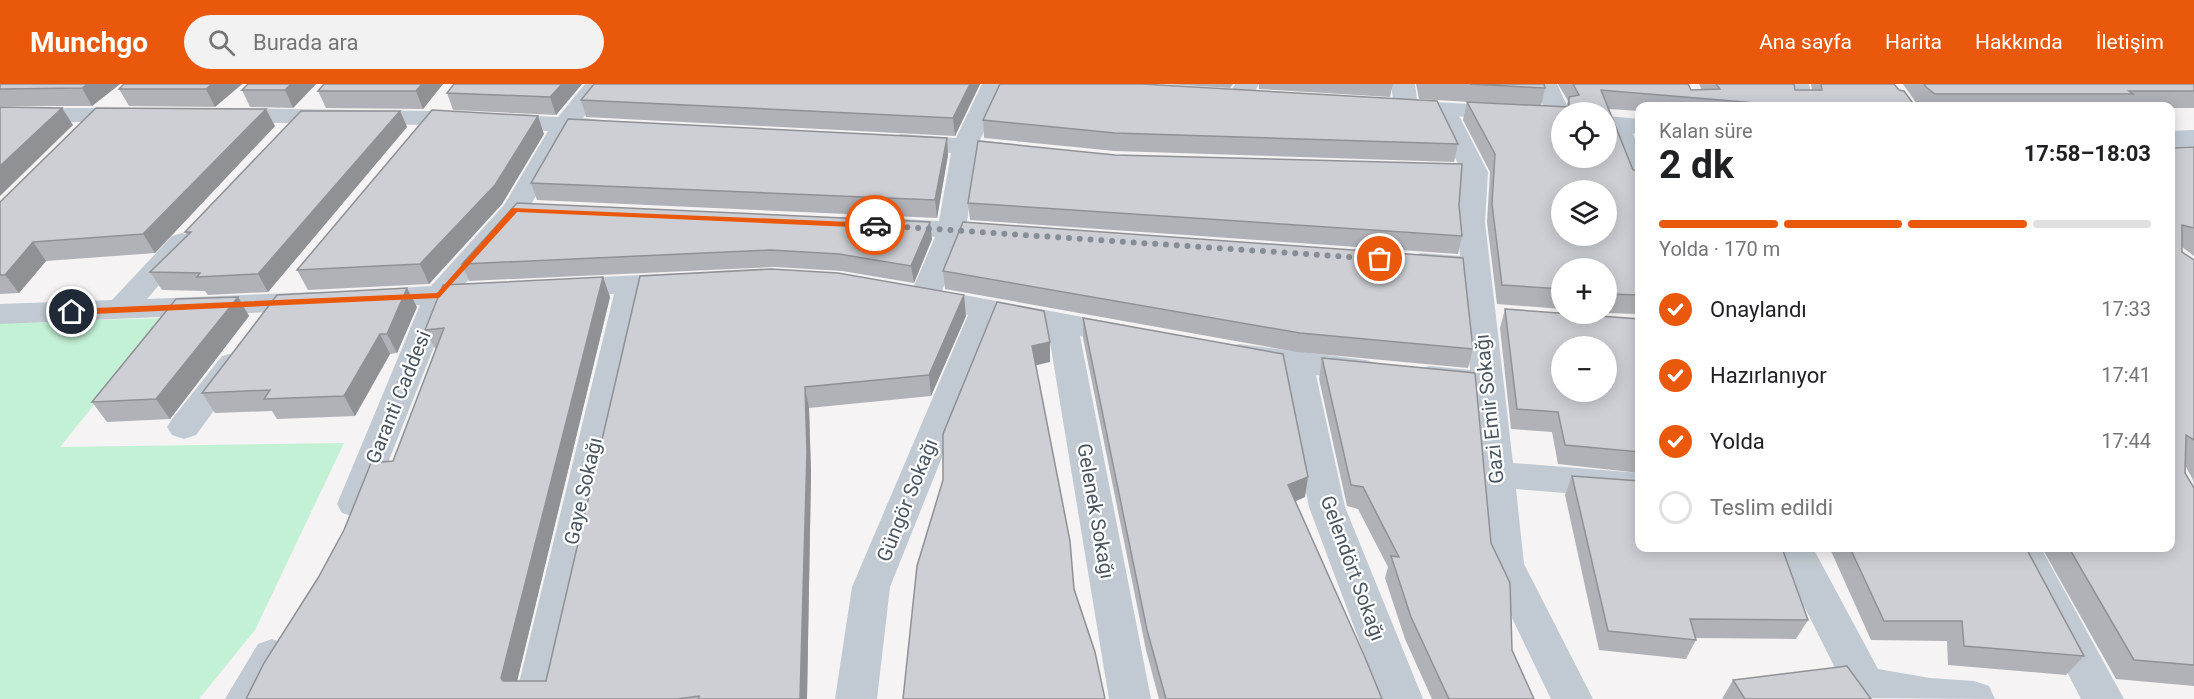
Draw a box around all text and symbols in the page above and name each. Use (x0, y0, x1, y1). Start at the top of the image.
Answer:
search box (184, 15, 604, 69)
text: Munchgo (30, 26, 148, 59)
icon: search (205, 26, 238, 59)
text: Burada ara (253, 30, 359, 55)
text: Ana sayfa (1759, 30, 1852, 54)
text: Harita (1885, 30, 1942, 54)
text: Hakkında (1975, 30, 2063, 54)
text: İletişim (2096, 30, 2164, 54)
map controls (1551, 102, 1617, 402)
button: locate (1551, 102, 1617, 168)
text: Kalan süre (1659, 119, 1753, 143)
text: 17:58–18:03 (2024, 141, 2151, 166)
text: 2 dk (1659, 142, 1734, 188)
button: layers (1551, 180, 1617, 246)
courier (845, 195, 905, 255)
icon: car (859, 209, 892, 242)
pin (1354, 233, 1405, 284)
text: Yolda · 170 m (1659, 237, 1780, 261)
icon: bag (1363, 242, 1396, 275)
button: + (1551, 258, 1617, 324)
pin (46, 286, 97, 337)
icon: check (1659, 293, 1692, 326)
icon: home (55, 295, 88, 328)
text: Onaylandı (1710, 297, 1807, 322)
text: 17:33 (2101, 297, 2151, 321)
street label: Garanti Caddesi (360, 327, 436, 467)
street label: Gazi Emir Sokağı (1469, 333, 1509, 485)
button: − (1551, 336, 1617, 402)
icon: check (1659, 359, 1692, 392)
text: Hazırlanıyor (1710, 363, 1827, 388)
text: 17:41 (2101, 363, 2151, 387)
icon: check (1659, 425, 1692, 458)
text: Yolda (1710, 429, 1765, 454)
text: 17:44 (2101, 429, 2151, 453)
street label: Gaye Sokağı (559, 435, 607, 547)
street label: Güngör Sokağı (871, 435, 943, 565)
street label: Gelenek Sokağı (1072, 441, 1120, 581)
street label: Gelendört Sokağı (1316, 492, 1390, 644)
text: Teslim edildi (1710, 495, 1833, 520)

